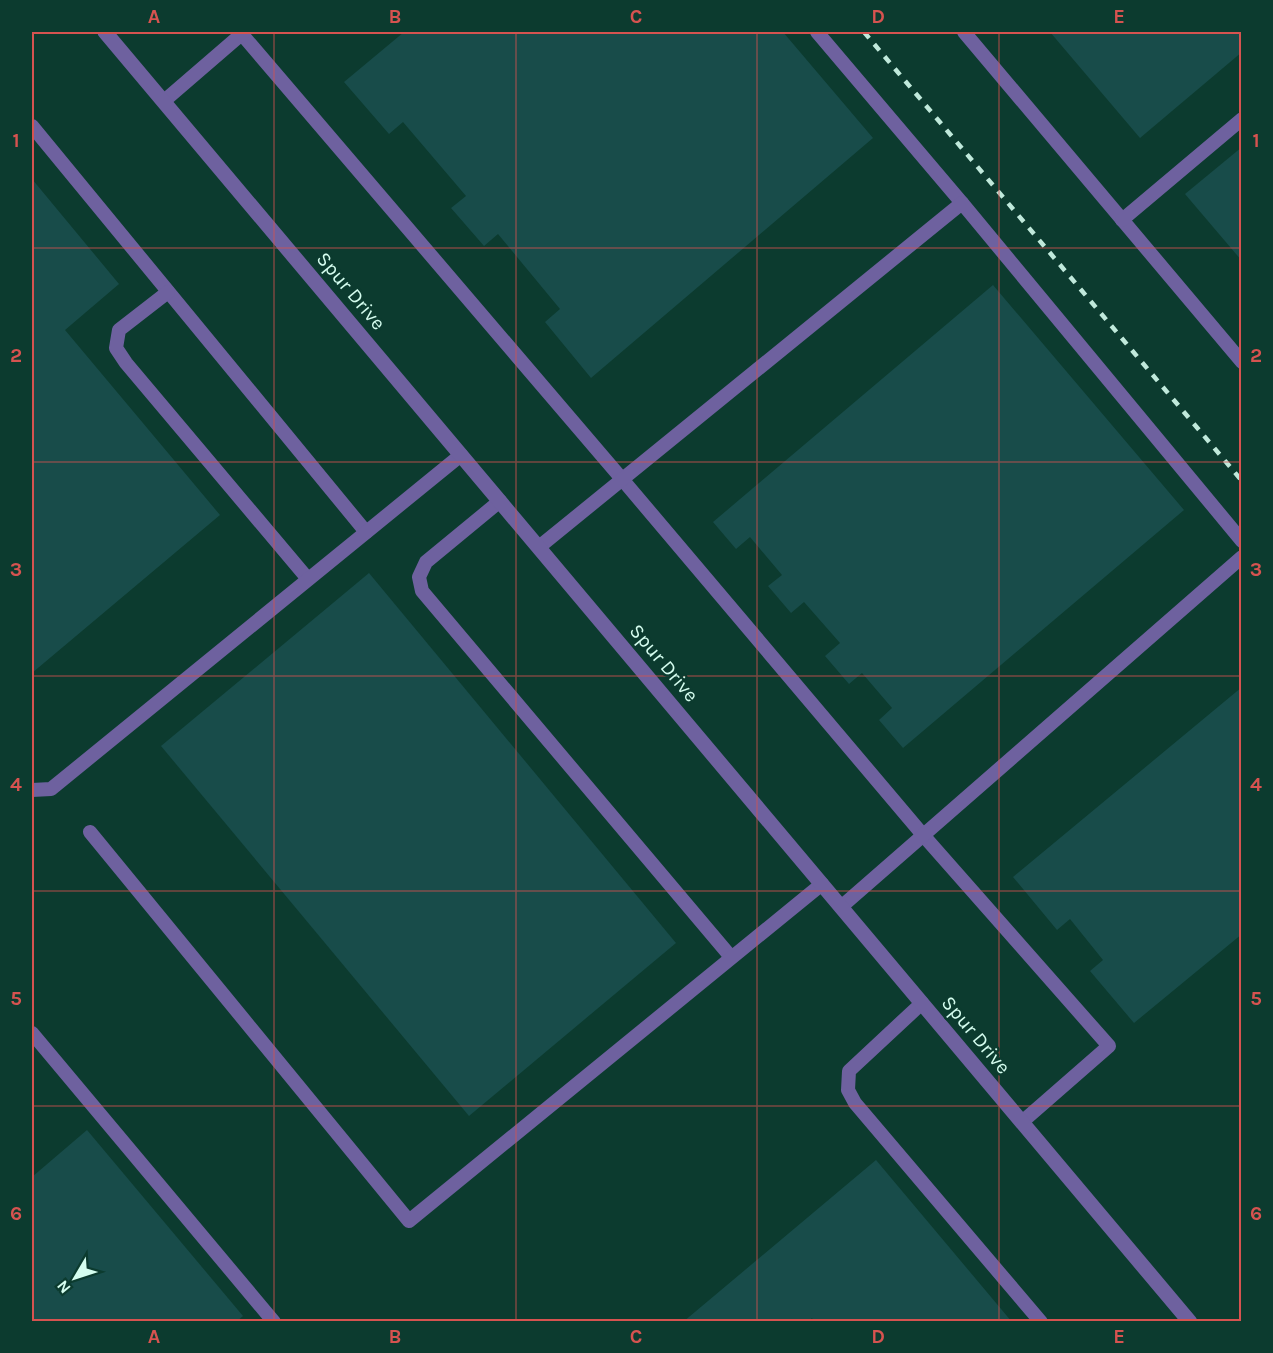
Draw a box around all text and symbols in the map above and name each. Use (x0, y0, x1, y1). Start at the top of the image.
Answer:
text: A (148, 5, 161, 28)
text: B (389, 5, 401, 28)
text: C (630, 5, 642, 28)
text: D (871, 5, 885, 28)
text: E (1113, 5, 1125, 28)
text: 1 (12, 129, 20, 152)
text: 1 (1252, 129, 1260, 152)
street label: Spur Drive (312, 247, 390, 335)
text: 2 (10, 344, 22, 367)
text: 2 (1250, 344, 1262, 367)
text: 3 (10, 558, 22, 581)
text: 3 (1250, 558, 1262, 581)
street label: Spur Drive (625, 619, 703, 707)
text: 4 (10, 773, 22, 796)
text: 4 (1250, 773, 1262, 796)
text: 5 (10, 987, 22, 1010)
text: 5 (1250, 987, 1262, 1010)
street label: Spur Drive (937, 991, 1015, 1079)
text: 6 (10, 1202, 22, 1225)
text: 6 (1250, 1202, 1262, 1225)
north arrow (45, 1248, 105, 1308)
text: N (53, 1277, 75, 1298)
text: A (148, 1325, 161, 1348)
text: B (389, 1325, 401, 1348)
text: C (630, 1325, 642, 1348)
text: D (871, 1325, 885, 1348)
text: E (1113, 1325, 1125, 1348)

